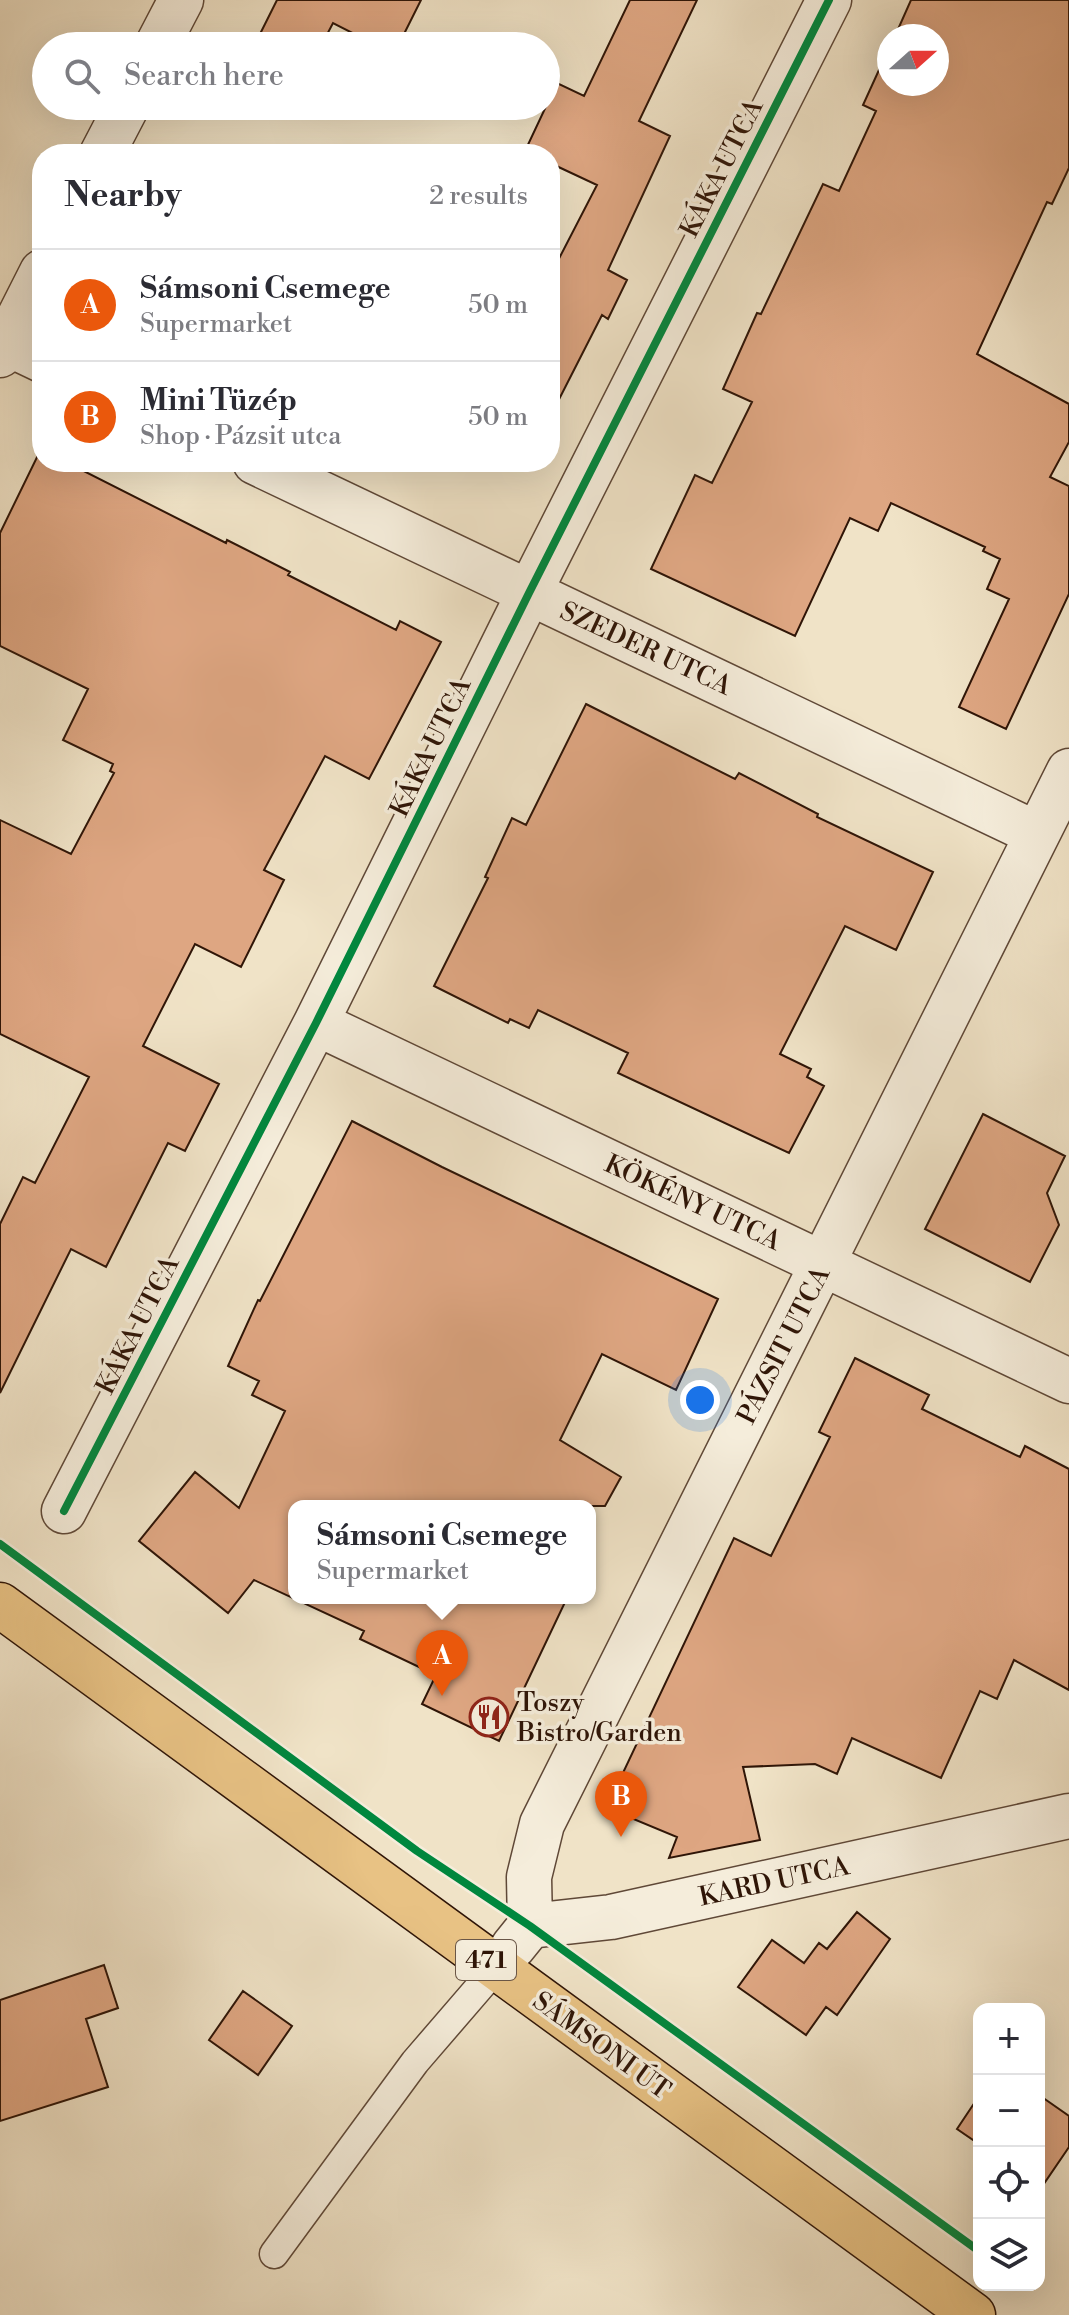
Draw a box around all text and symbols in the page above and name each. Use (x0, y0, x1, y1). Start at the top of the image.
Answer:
north arrow (877, 24, 949, 96)
search box (32, 32, 560, 120)
icon: search (60, 54, 104, 98)
text: Search here (124, 57, 284, 95)
street label: KÁKA UTCA (672, 92, 771, 243)
text: Nearby (64, 175, 182, 217)
text: 2 results (429, 180, 528, 212)
text: Sámsoni Csemege (140, 270, 391, 308)
text: A (81, 289, 99, 321)
text: 50 m (468, 289, 528, 321)
text: Supermarket (140, 308, 292, 340)
text: Mini Tüzép (140, 382, 297, 420)
text: B (80, 401, 100, 433)
text: 50 m (468, 401, 528, 433)
text: Shop · Pázsit utca (140, 420, 341, 452)
street label: SZEDER UTCA (555, 595, 737, 703)
street label: KÁKA UTCA (382, 671, 479, 822)
street label: KÖKÉNY UTCA (599, 1146, 788, 1258)
street label: KÁKA UTCA (88, 1249, 187, 1400)
street label: PÁZSIT UTCA (729, 1259, 838, 1430)
your location (680, 1380, 720, 1420)
popup (288, 1500, 596, 1604)
text: Sámsoni Csemege (317, 1517, 567, 1555)
text: Supermarket (317, 1555, 469, 1587)
pin: A (416, 1630, 468, 1696)
place label: Toszy Bistro/Garden (516, 1687, 682, 1749)
restaurant icon: Toszy Bistro/Garden (468, 1696, 510, 1738)
pin: B (595, 1771, 647, 1837)
street label: KARD UTCA (696, 1850, 854, 1914)
road number: 471 (456, 1940, 516, 1980)
street label: SÁMSONI ÚT (526, 1984, 678, 2106)
map controls (973, 2003, 1045, 2291)
button: + (973, 2003, 1045, 2075)
button: − (973, 2075, 1045, 2147)
button: locate (973, 2147, 1045, 2219)
button: layers (973, 2219, 1045, 2291)

